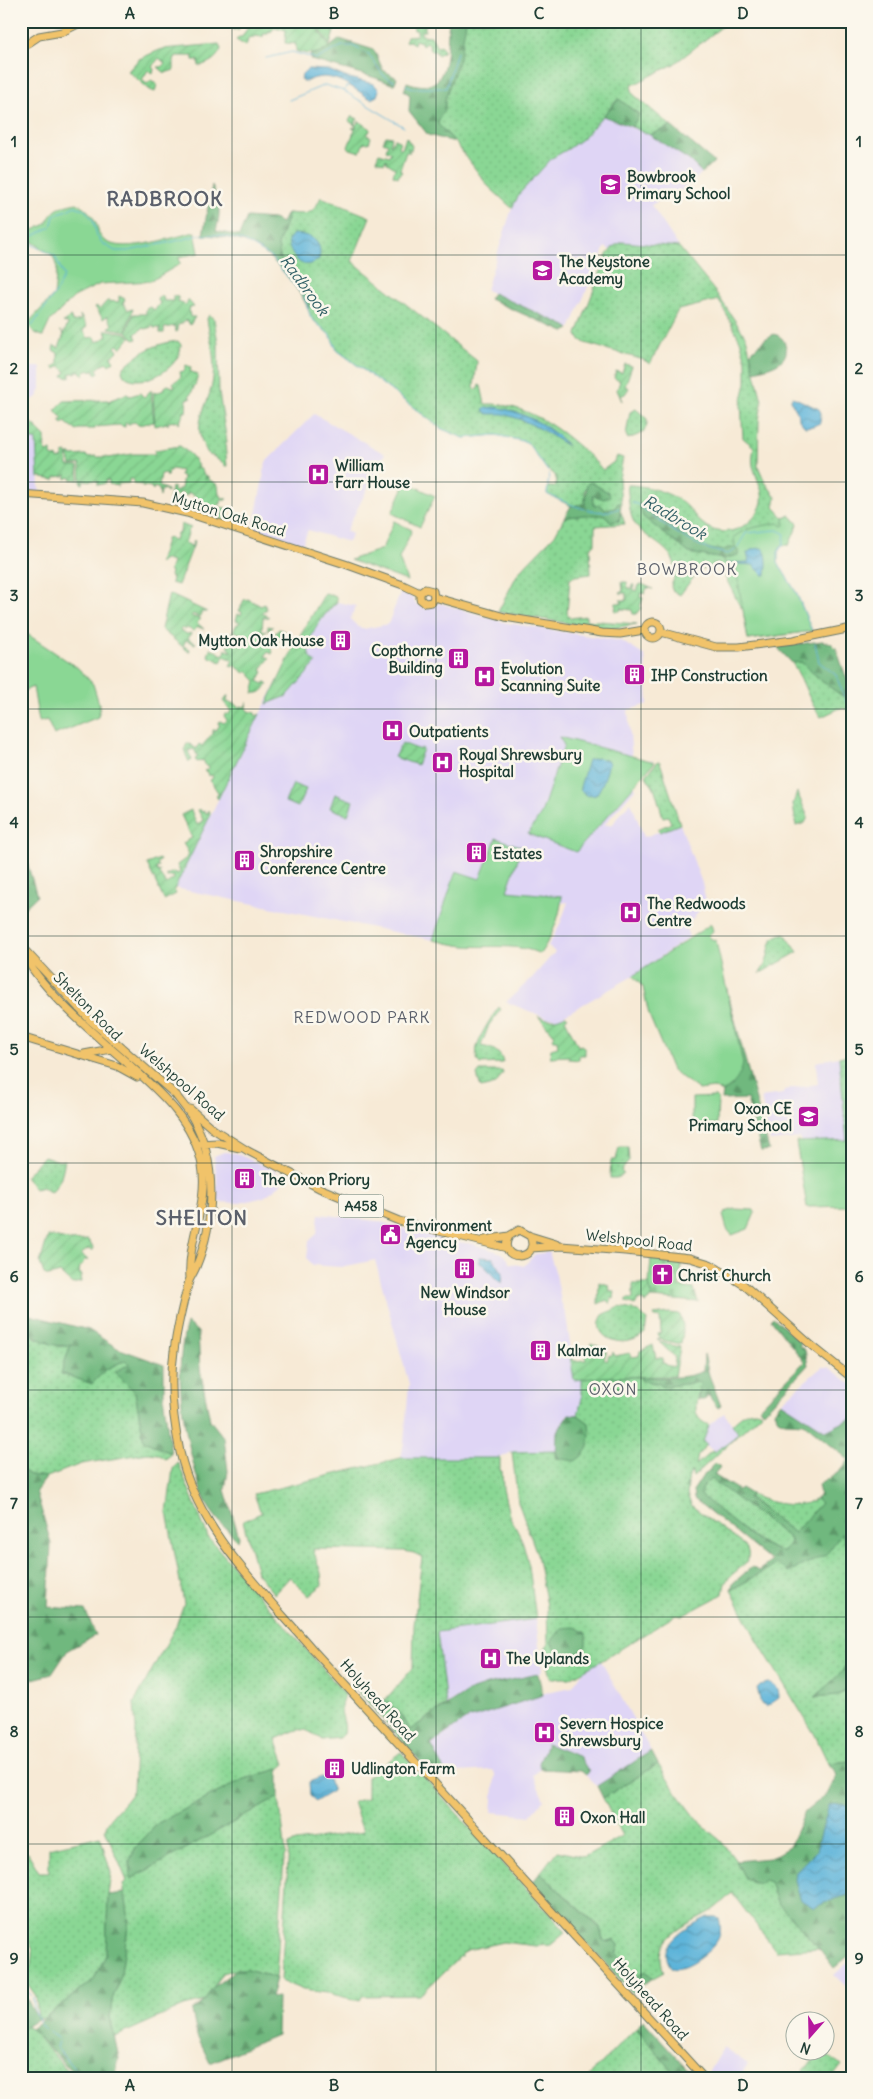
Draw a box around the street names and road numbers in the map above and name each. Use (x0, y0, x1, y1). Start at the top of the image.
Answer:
street label: Mytton Oak Road (170, 488, 288, 540)
street label: Shelton Road (50, 968, 126, 1044)
street label: Welshpool Road (135, 1040, 229, 1125)
road number: A458 (338, 1194, 384, 1218)
street label: Welshpool Road (585, 1225, 694, 1255)
street label: Holyhead Road (336, 1655, 420, 1745)
street label: Holyhead Road (609, 1954, 693, 2044)

